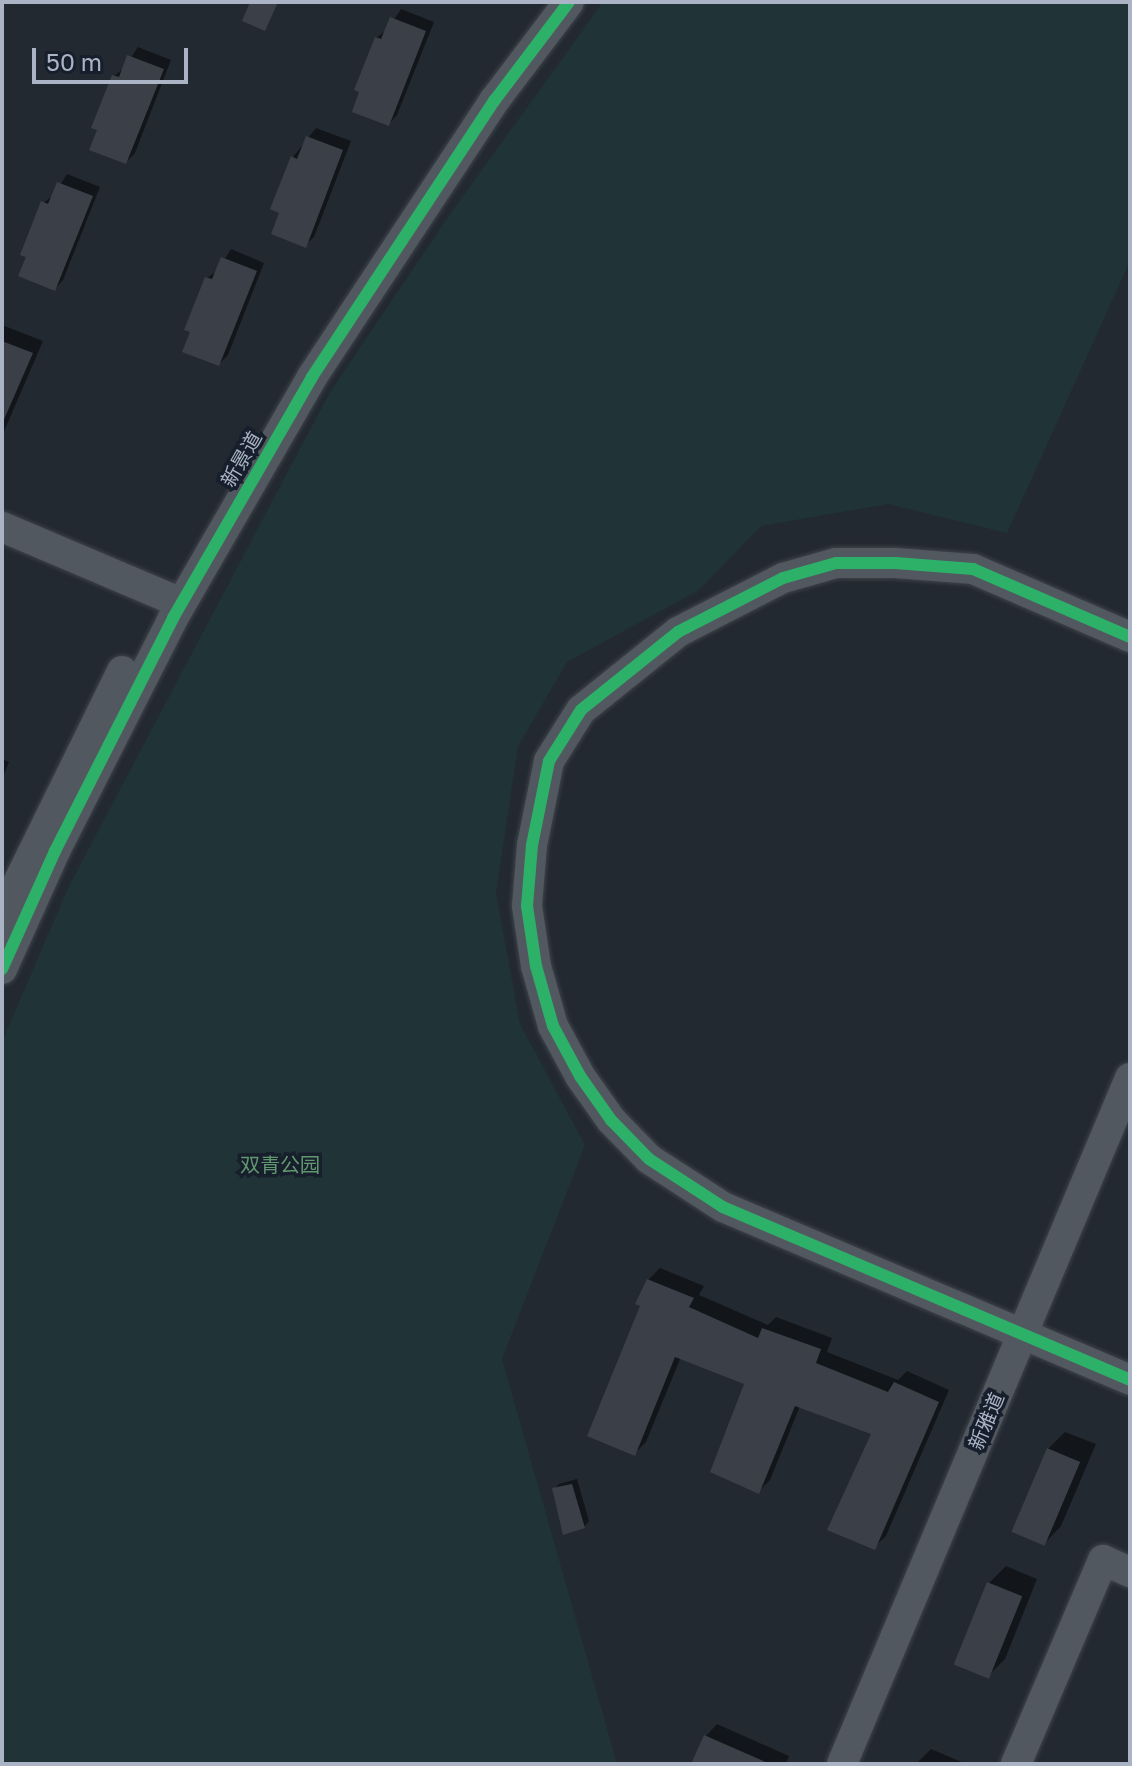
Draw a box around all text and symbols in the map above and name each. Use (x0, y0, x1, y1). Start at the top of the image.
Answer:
scale bar (36, 32, 192, 82)
text: 50 m (46, 47, 102, 76)
street label: 新景道 (216, 427, 266, 491)
park label: 双青公园 (240, 1152, 320, 1176)
street label: 新雅道 (963, 1389, 1009, 1453)

